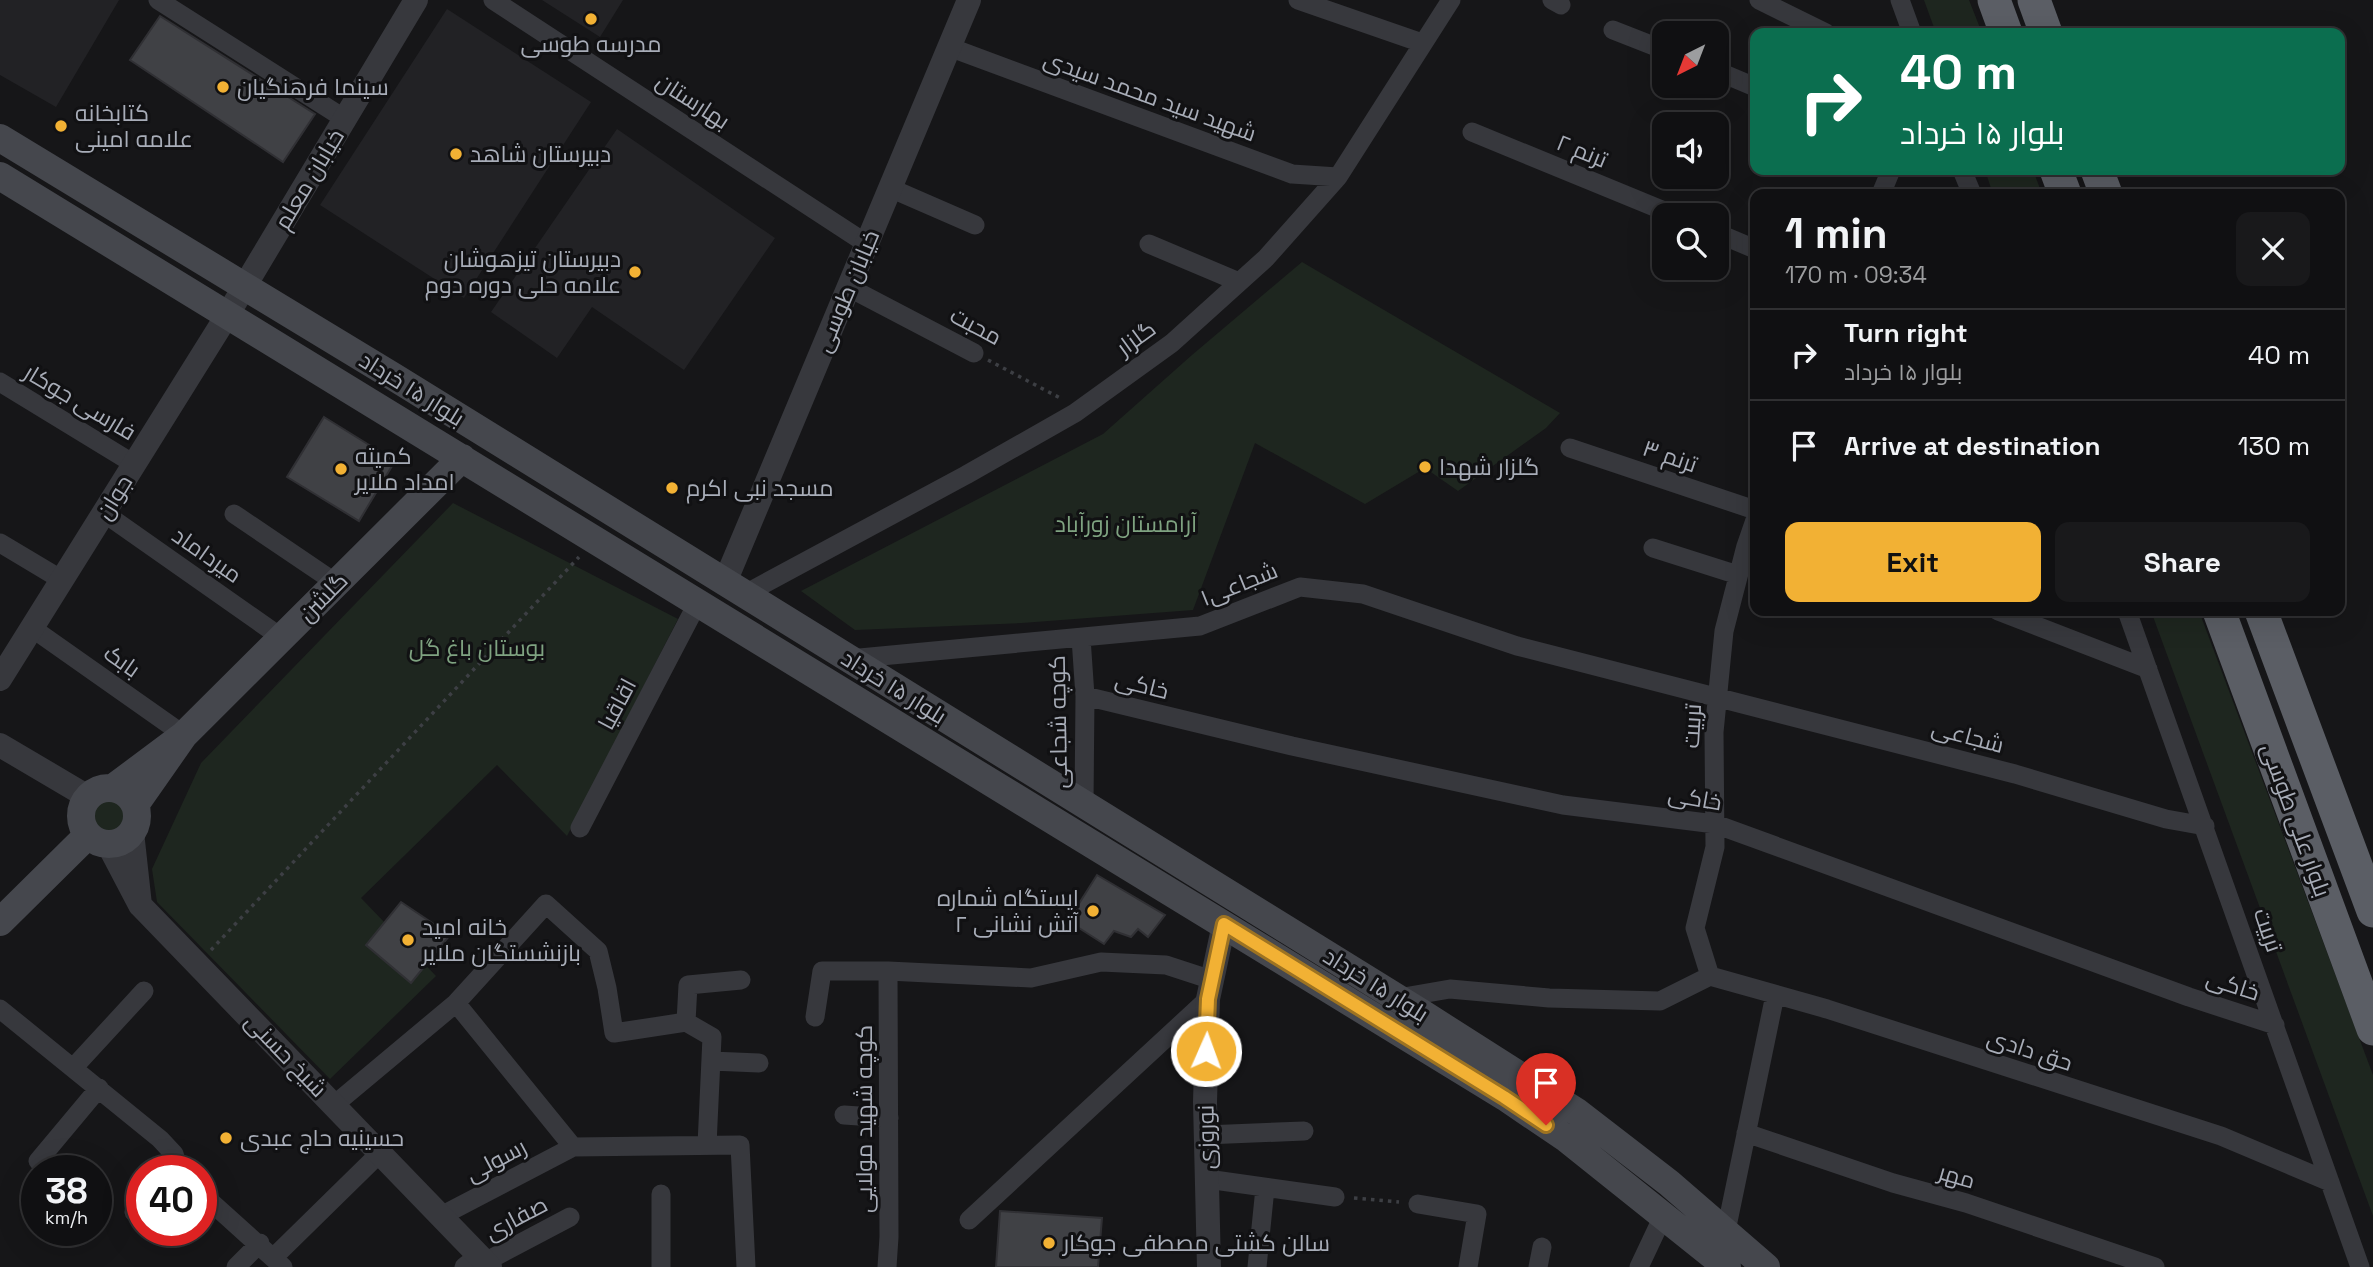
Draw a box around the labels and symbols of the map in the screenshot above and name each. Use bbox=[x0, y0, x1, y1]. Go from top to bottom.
marker: مدرسه طوسی bbox=[583, 11, 599, 27]
north arrow bbox=[1652, 21, 1729, 98]
place label: مدرسه طوسی bbox=[520, 29, 662, 59]
street label: شهید سید محمد سیدی bbox=[1040, 44, 1260, 148]
street label: بهارستان bbox=[650, 66, 736, 136]
place label: سینما فرهنگیان bbox=[237, 72, 389, 102]
marker: سینما فرهنگیان bbox=[215, 79, 231, 95]
place label: کتابخانه علامه امینی bbox=[75, 98, 193, 154]
marker: کتابخانه علامه امینی bbox=[53, 118, 69, 134]
street label: خیابان معلم bbox=[267, 123, 352, 235]
street label: ترنم ۲ bbox=[1552, 127, 1612, 176]
place label: دبیرستان شاهد bbox=[470, 139, 611, 169]
marker: دبیرستان شاهد bbox=[448, 146, 464, 162]
street label: خیابان طوسی bbox=[808, 225, 886, 357]
place label: دبیرستان تیزهوشان علامه حلی دوره دوم bbox=[425, 244, 621, 301]
marker: دبیرستان تیزهوشان علامه حلی دوره دوم bbox=[627, 264, 643, 280]
street label: محبت bbox=[945, 300, 1007, 352]
street label: گلزار bbox=[1109, 314, 1162, 364]
street label: بلوار ۱۵ خرداد bbox=[354, 345, 470, 433]
street label: فارسی جوکار bbox=[17, 356, 141, 447]
street label: ترنم ۳ bbox=[1638, 433, 1701, 480]
place label: کمیته امداد ملایر bbox=[353, 441, 455, 497]
place label: گلزار شهدا bbox=[1439, 452, 1539, 482]
marker: گلزار شهدا bbox=[1417, 459, 1433, 475]
marker: کمیته امداد ملایر bbox=[333, 461, 349, 477]
street label: جوان bbox=[89, 469, 139, 525]
place label: مسجد نبی اکرم bbox=[686, 473, 834, 504]
marker: مسجد نبی اکرم bbox=[664, 480, 680, 496]
park label: آرامستان زورآباد bbox=[1055, 509, 1197, 539]
street label: میرداماد bbox=[166, 520, 248, 590]
street label: شجاعی۱ bbox=[1196, 555, 1282, 613]
street label: گلشن bbox=[292, 566, 354, 628]
park label: بوستان باغ گل bbox=[409, 633, 545, 664]
street label: بابک bbox=[98, 638, 146, 684]
street label: بلوار ۱۵ خرداد bbox=[836, 643, 952, 731]
street label: کوچه شجاعی bbox=[1042, 655, 1074, 789]
street label: خاکی bbox=[1112, 664, 1172, 706]
street label: اقاقیا bbox=[591, 673, 643, 735]
street label: تربیت bbox=[1676, 703, 1708, 749]
street label: شجاعی bbox=[1929, 712, 2007, 760]
street label: بلوار علی طوسی bbox=[2254, 739, 2338, 901]
street label: خاکی bbox=[1666, 779, 1724, 817]
place label: ایستگاه شماره ۲ آتش نشانی bbox=[937, 883, 1079, 939]
marker: ایستگاه شماره ۲ آتش نشانی bbox=[1085, 903, 1101, 919]
street label: تربیت bbox=[2247, 904, 2289, 956]
place label: خانه امید بازنشستگان ملایر bbox=[420, 912, 581, 968]
marker: خانه امید بازنشستگان ملایر bbox=[400, 932, 416, 948]
street label: بلوار ۱۵ خرداد bbox=[1318, 941, 1434, 1029]
street label: خاکی bbox=[2203, 962, 2263, 1008]
street label: شیخ حسنی bbox=[238, 1007, 334, 1104]
position arrow bbox=[1169, 1014, 1243, 1088]
street label: حق دادی bbox=[1983, 1022, 2077, 1078]
street label: کوچه شهید مولایی bbox=[849, 1025, 879, 1213]
pin bbox=[1516, 1053, 1576, 1125]
street label: نوروزی bbox=[1190, 1104, 1222, 1170]
place label: حسینیه حاج عبدی bbox=[240, 1123, 404, 1154]
marker: حسینیه حاج عبدی bbox=[218, 1130, 234, 1146]
street label: رسولی bbox=[460, 1131, 532, 1189]
speed limit sign: 40 bbox=[126, 1155, 217, 1246]
street label: مهر bbox=[1933, 1156, 1979, 1195]
street label: صفاری bbox=[479, 1189, 553, 1247]
place label: سالن کشتی مصطفی جوکار bbox=[1061, 1228, 1330, 1258]
marker: سالن کشتی مصطفی جوکار bbox=[1041, 1235, 1057, 1251]

